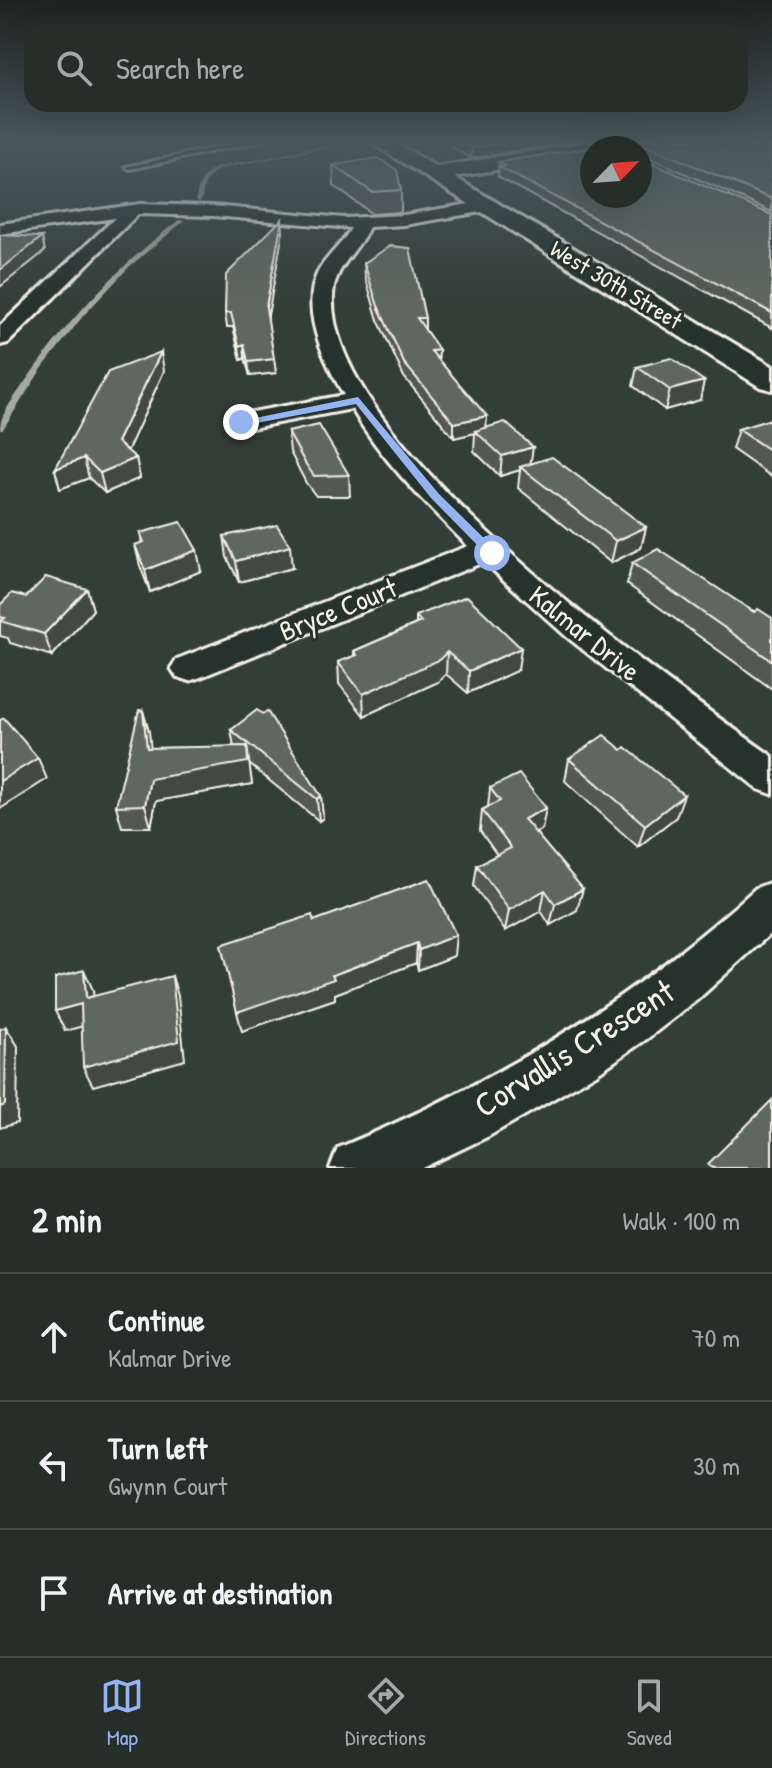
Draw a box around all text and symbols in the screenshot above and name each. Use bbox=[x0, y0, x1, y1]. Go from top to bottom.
search box bbox=[24, 24, 748, 112]
icon: search bbox=[52, 46, 96, 90]
text: Search here bbox=[116, 48, 244, 88]
north arrow bbox=[580, 136, 652, 208]
street label: West 30th Street bbox=[545, 232, 689, 337]
route end bbox=[223, 404, 259, 440]
route start bbox=[474, 535, 510, 571]
street label: Bryce Court bbox=[274, 568, 403, 650]
street label: Kalmar Drive bbox=[521, 576, 649, 690]
street label: Corvallis Crescent bbox=[465, 967, 684, 1128]
text: 2 min bbox=[32, 1197, 102, 1243]
text: Walk · 100 m bbox=[623, 1203, 740, 1238]
text: Continue bbox=[108, 1300, 205, 1340]
icon: ahead bbox=[32, 1315, 76, 1359]
text: 70 m bbox=[692, 1320, 740, 1355]
text: Kalmar Drive bbox=[108, 1340, 232, 1375]
text: Turn left bbox=[108, 1428, 207, 1468]
icon: left bbox=[32, 1443, 76, 1487]
text: 30 m bbox=[693, 1448, 740, 1483]
text: Gwynn Court bbox=[108, 1468, 227, 1503]
icon: arrive bbox=[32, 1571, 76, 1615]
text: Arrive at destination bbox=[108, 1573, 333, 1613]
tab: Map bbox=[100, 1674, 144, 1752]
tab: Directions bbox=[345, 1674, 426, 1752]
tab: Saved bbox=[627, 1674, 672, 1752]

